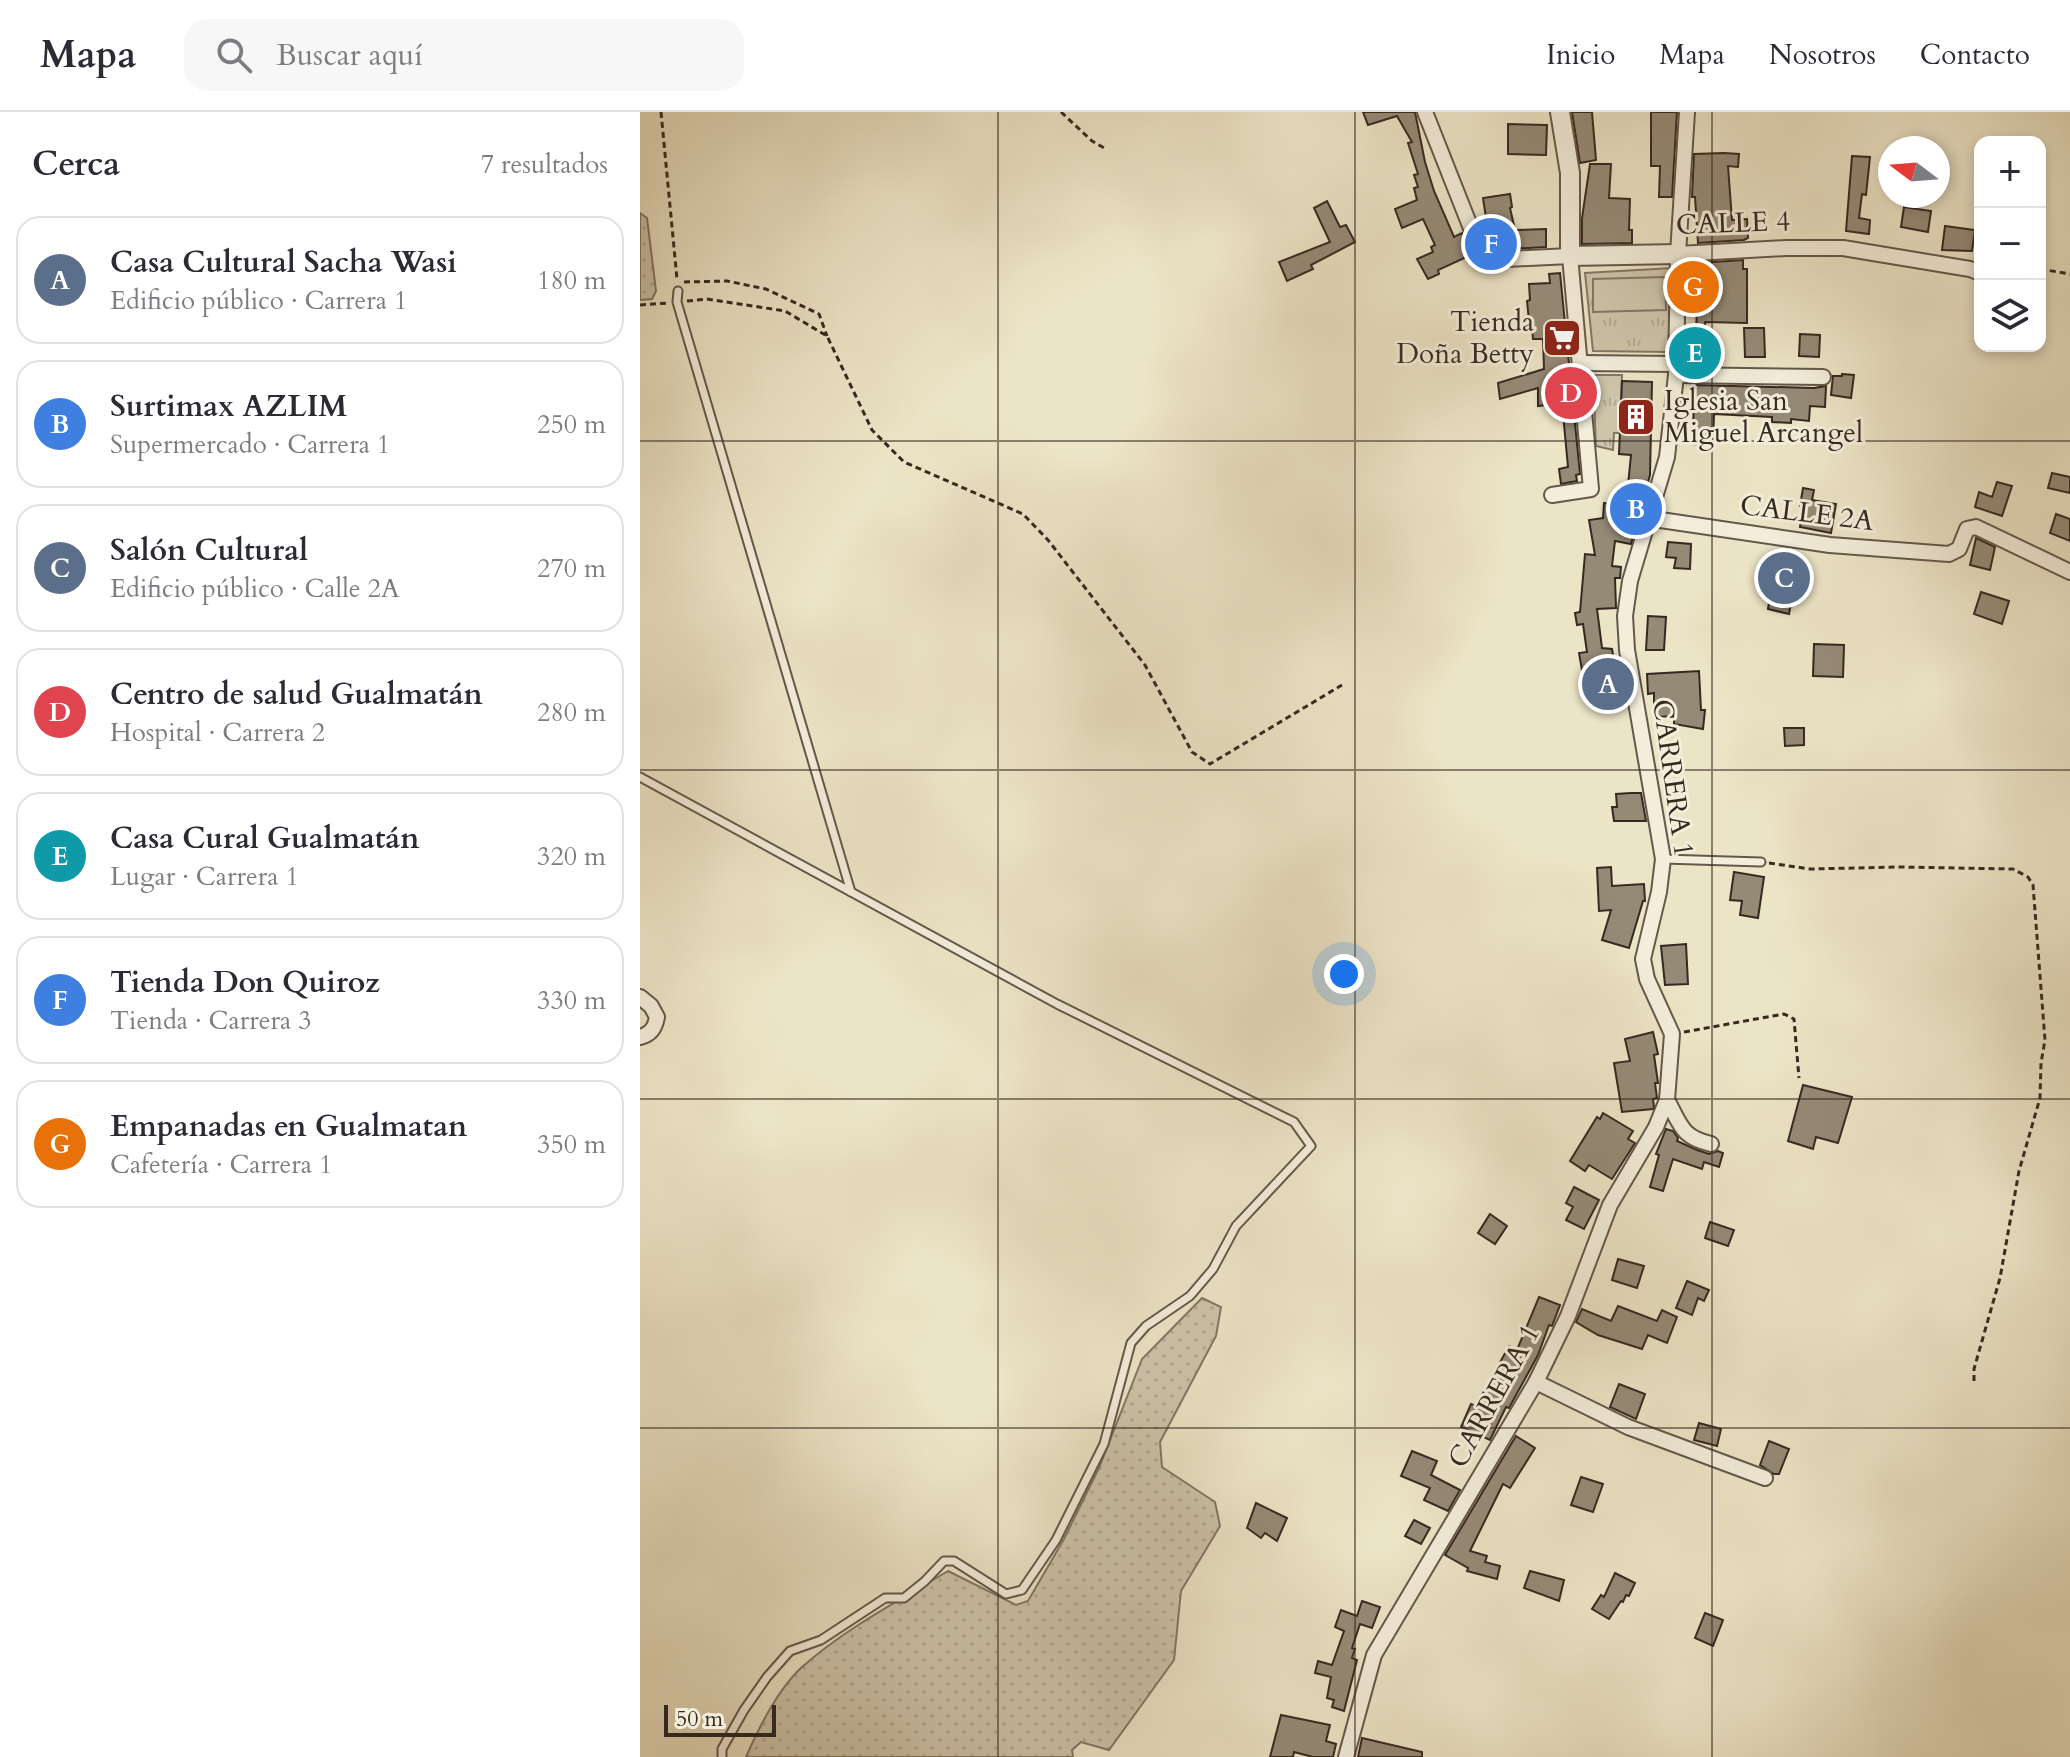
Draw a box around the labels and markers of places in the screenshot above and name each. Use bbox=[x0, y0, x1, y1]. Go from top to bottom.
pin: F bbox=[1465, 214, 1517, 274]
pin: G bbox=[1667, 257, 1719, 317]
place label: Tienda Doña Betty bbox=[1396, 303, 1534, 373]
supermarket icon: Tienda Doña Betty bbox=[1541, 317, 1583, 359]
pin: E bbox=[1669, 323, 1721, 383]
pin: D bbox=[1545, 363, 1597, 423]
place label: Iglesia San Miguel Arcangel bbox=[1664, 382, 1863, 452]
building icon: Iglesia San Miguel Arcangel bbox=[1615, 396, 1657, 438]
pin: B bbox=[1610, 479, 1662, 539]
pin: C bbox=[1758, 548, 1810, 608]
pin: A bbox=[1582, 654, 1634, 714]

